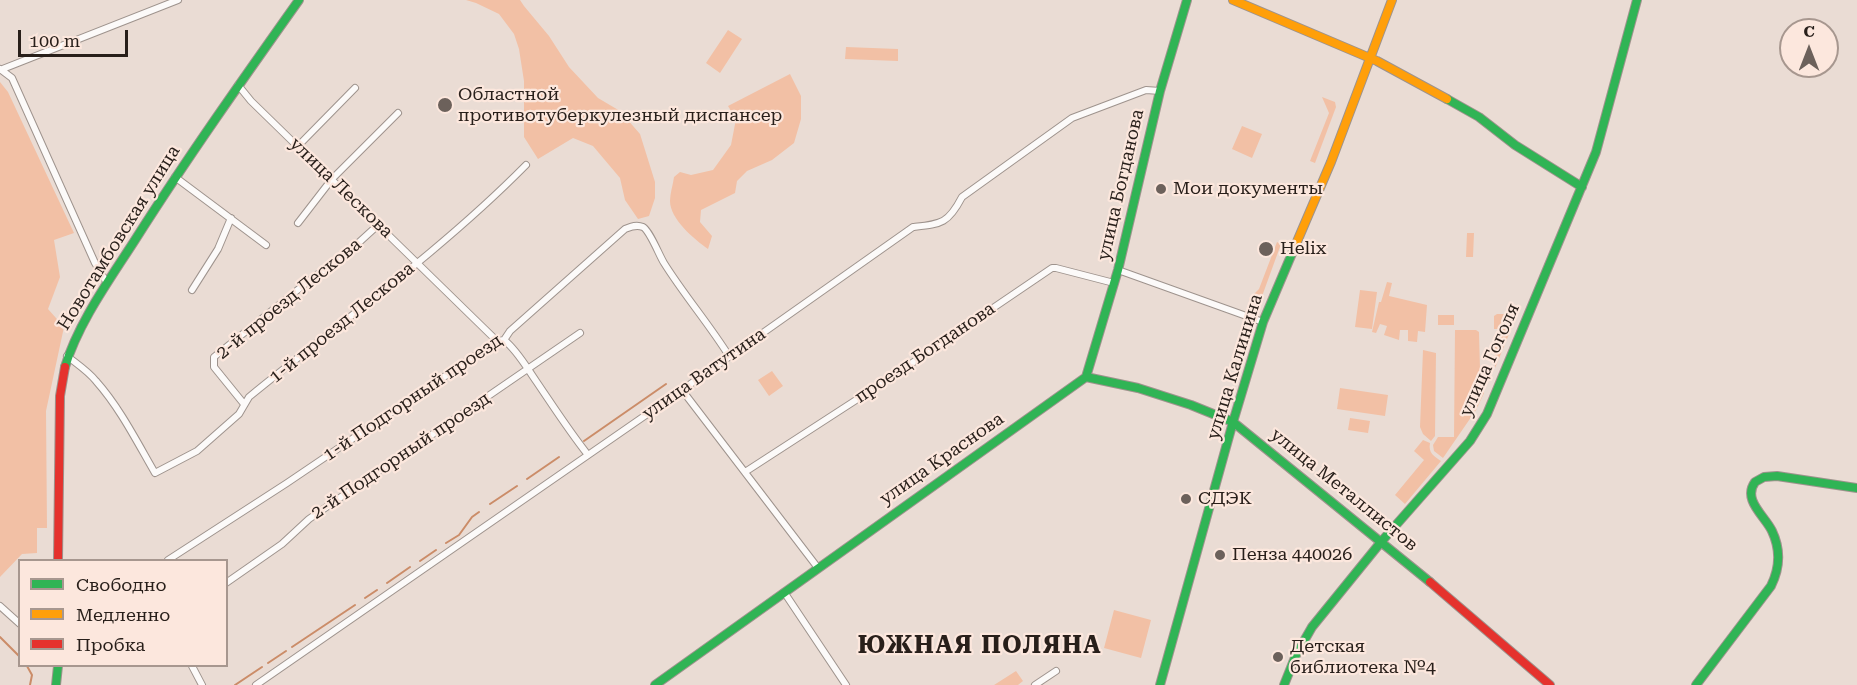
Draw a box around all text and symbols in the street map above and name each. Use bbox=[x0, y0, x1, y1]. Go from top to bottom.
scale bar bbox=[21, 18, 130, 56]
north arrow bbox=[1779, 18, 1839, 78]
text: С bbox=[1803, 22, 1815, 41]
text: 100 m bbox=[29, 30, 80, 51]
place label: Областной противотуберкулезный диспансер bbox=[458, 84, 782, 127]
marker: Областной противотуберкулезный диспансер bbox=[436, 96, 454, 114]
street label: улица Богданова bbox=[1093, 107, 1149, 263]
street label: улица Лескова bbox=[285, 133, 397, 243]
street label: Новотамбовская улица bbox=[53, 142, 185, 334]
place label: Мои документы bbox=[1173, 178, 1323, 200]
marker: Мои документы bbox=[1154, 182, 1168, 196]
street label: 2-й проезд Лескова bbox=[212, 234, 366, 364]
place label: Helix bbox=[1280, 238, 1326, 260]
marker: Helix bbox=[1257, 240, 1275, 258]
street label: 1-й проезд Лескова bbox=[265, 258, 419, 388]
street label: улица Калинина bbox=[1203, 292, 1267, 442]
street label: проезд Богданова bbox=[851, 298, 999, 408]
street label: улица Гоголя bbox=[1455, 300, 1525, 420]
street label: улица Ватутина bbox=[638, 323, 770, 425]
street label: 1-й Подгорный проезд bbox=[319, 330, 507, 466]
street label: 2-й Подгорный проезд bbox=[307, 388, 495, 524]
street label: улица Краснова bbox=[876, 408, 1008, 510]
street label: улица Металлистов bbox=[1266, 424, 1422, 556]
place label: СДЭК bbox=[1198, 488, 1252, 510]
marker: СДЭК bbox=[1179, 492, 1193, 506]
place label: Пенза 440026 bbox=[1232, 544, 1352, 566]
marker: Пенза 440026 bbox=[1213, 548, 1227, 562]
legend bbox=[18, 559, 228, 667]
text: Свободно bbox=[76, 574, 166, 595]
text: Медленно bbox=[76, 604, 170, 625]
district label: ЮЖНАЯ ПОЛЯНА bbox=[858, 632, 1102, 660]
text: Пробка bbox=[76, 634, 145, 655]
place label: Детская библиотека №4 bbox=[1290, 636, 1436, 678]
marker: Детская библиотека №4 bbox=[1271, 650, 1285, 664]

